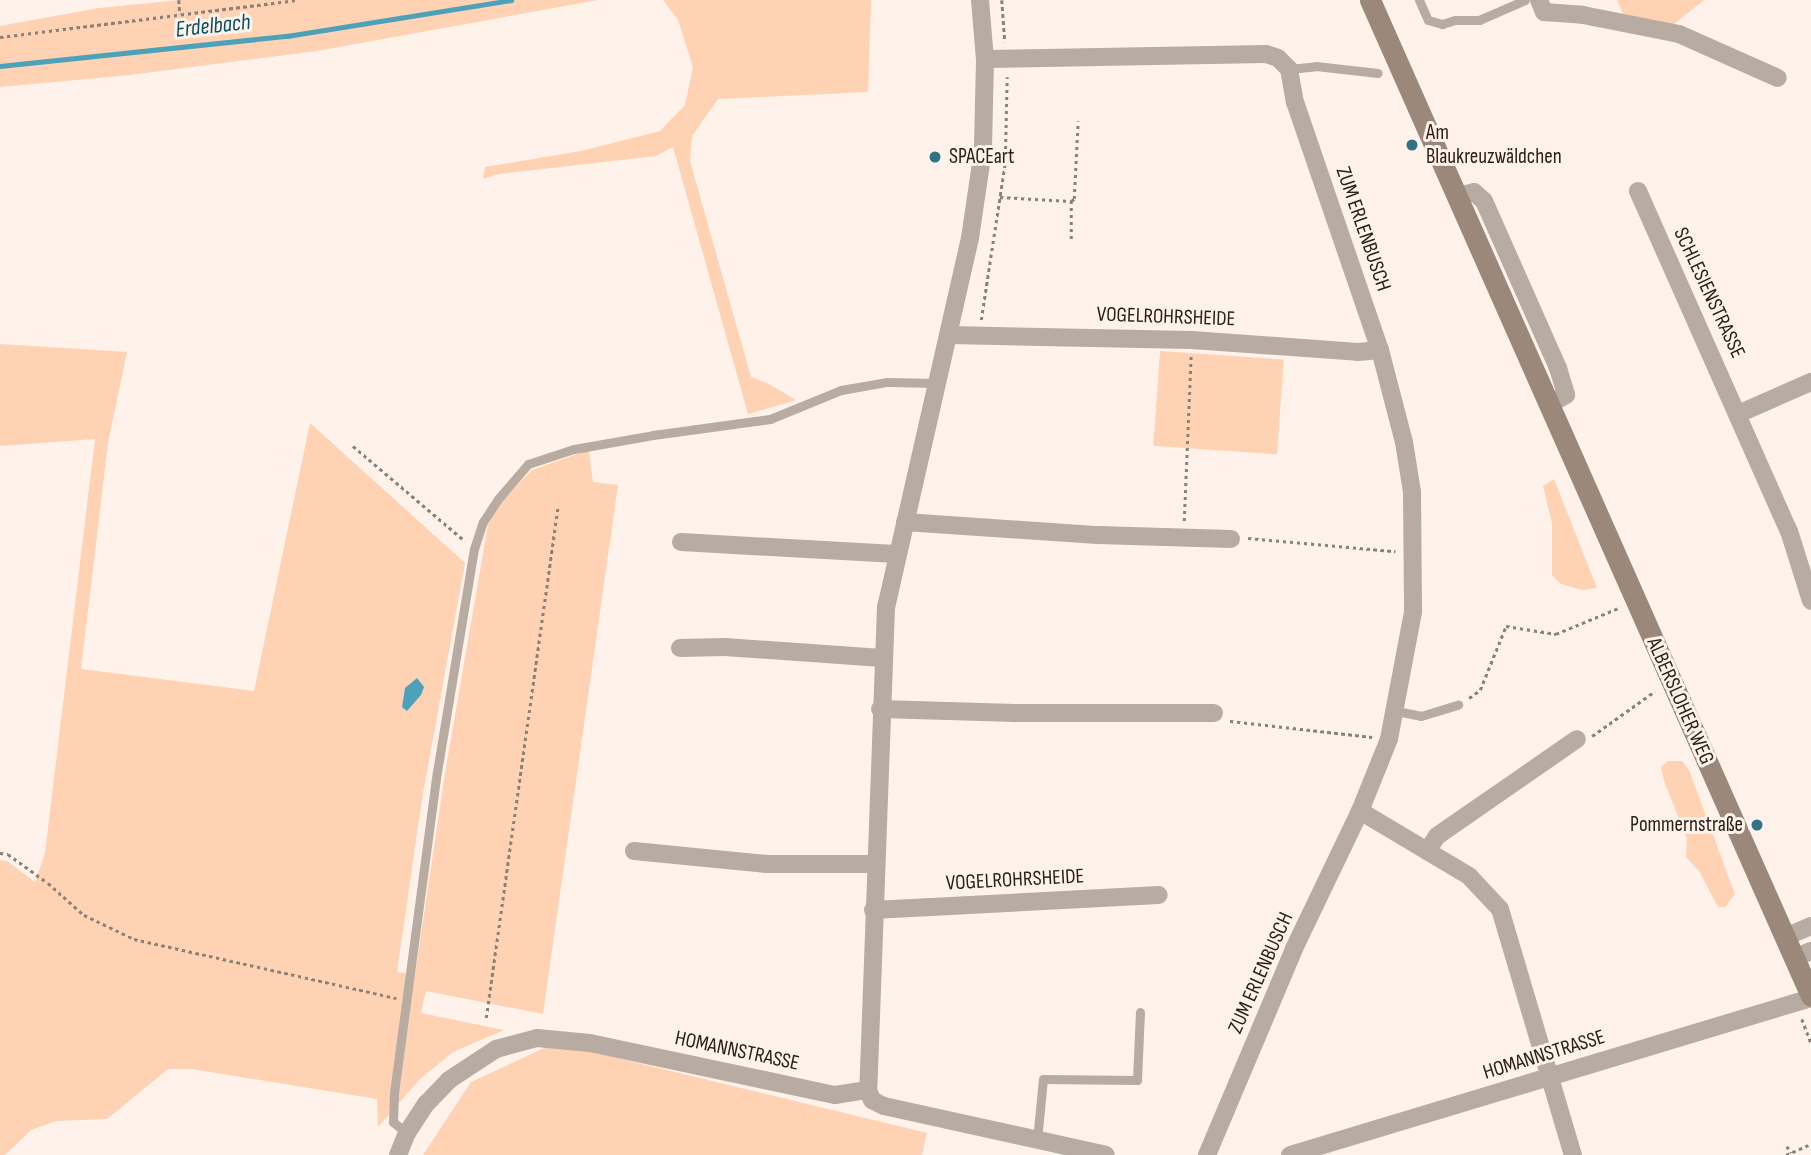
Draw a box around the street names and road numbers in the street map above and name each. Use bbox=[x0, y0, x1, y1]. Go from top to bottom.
street label: ZUM ERLENBUSCH bbox=[1330, 163, 1396, 295]
street label: SCHLESIENSTRASSE bbox=[1668, 224, 1750, 362]
street label: VOGELROHRSHEIDE bbox=[1096, 302, 1236, 332]
street label: ALBERSLOHER WEG bbox=[1641, 634, 1719, 768]
street label: VOGELROHRSHEIDE bbox=[945, 864, 1085, 896]
street label: ZUM ERLENBUSCH bbox=[1223, 909, 1299, 1037]
street label: HOMANNSTRASSE bbox=[1480, 1025, 1608, 1085]
street label: HOMANNSTRASSE bbox=[673, 1026, 801, 1076]

